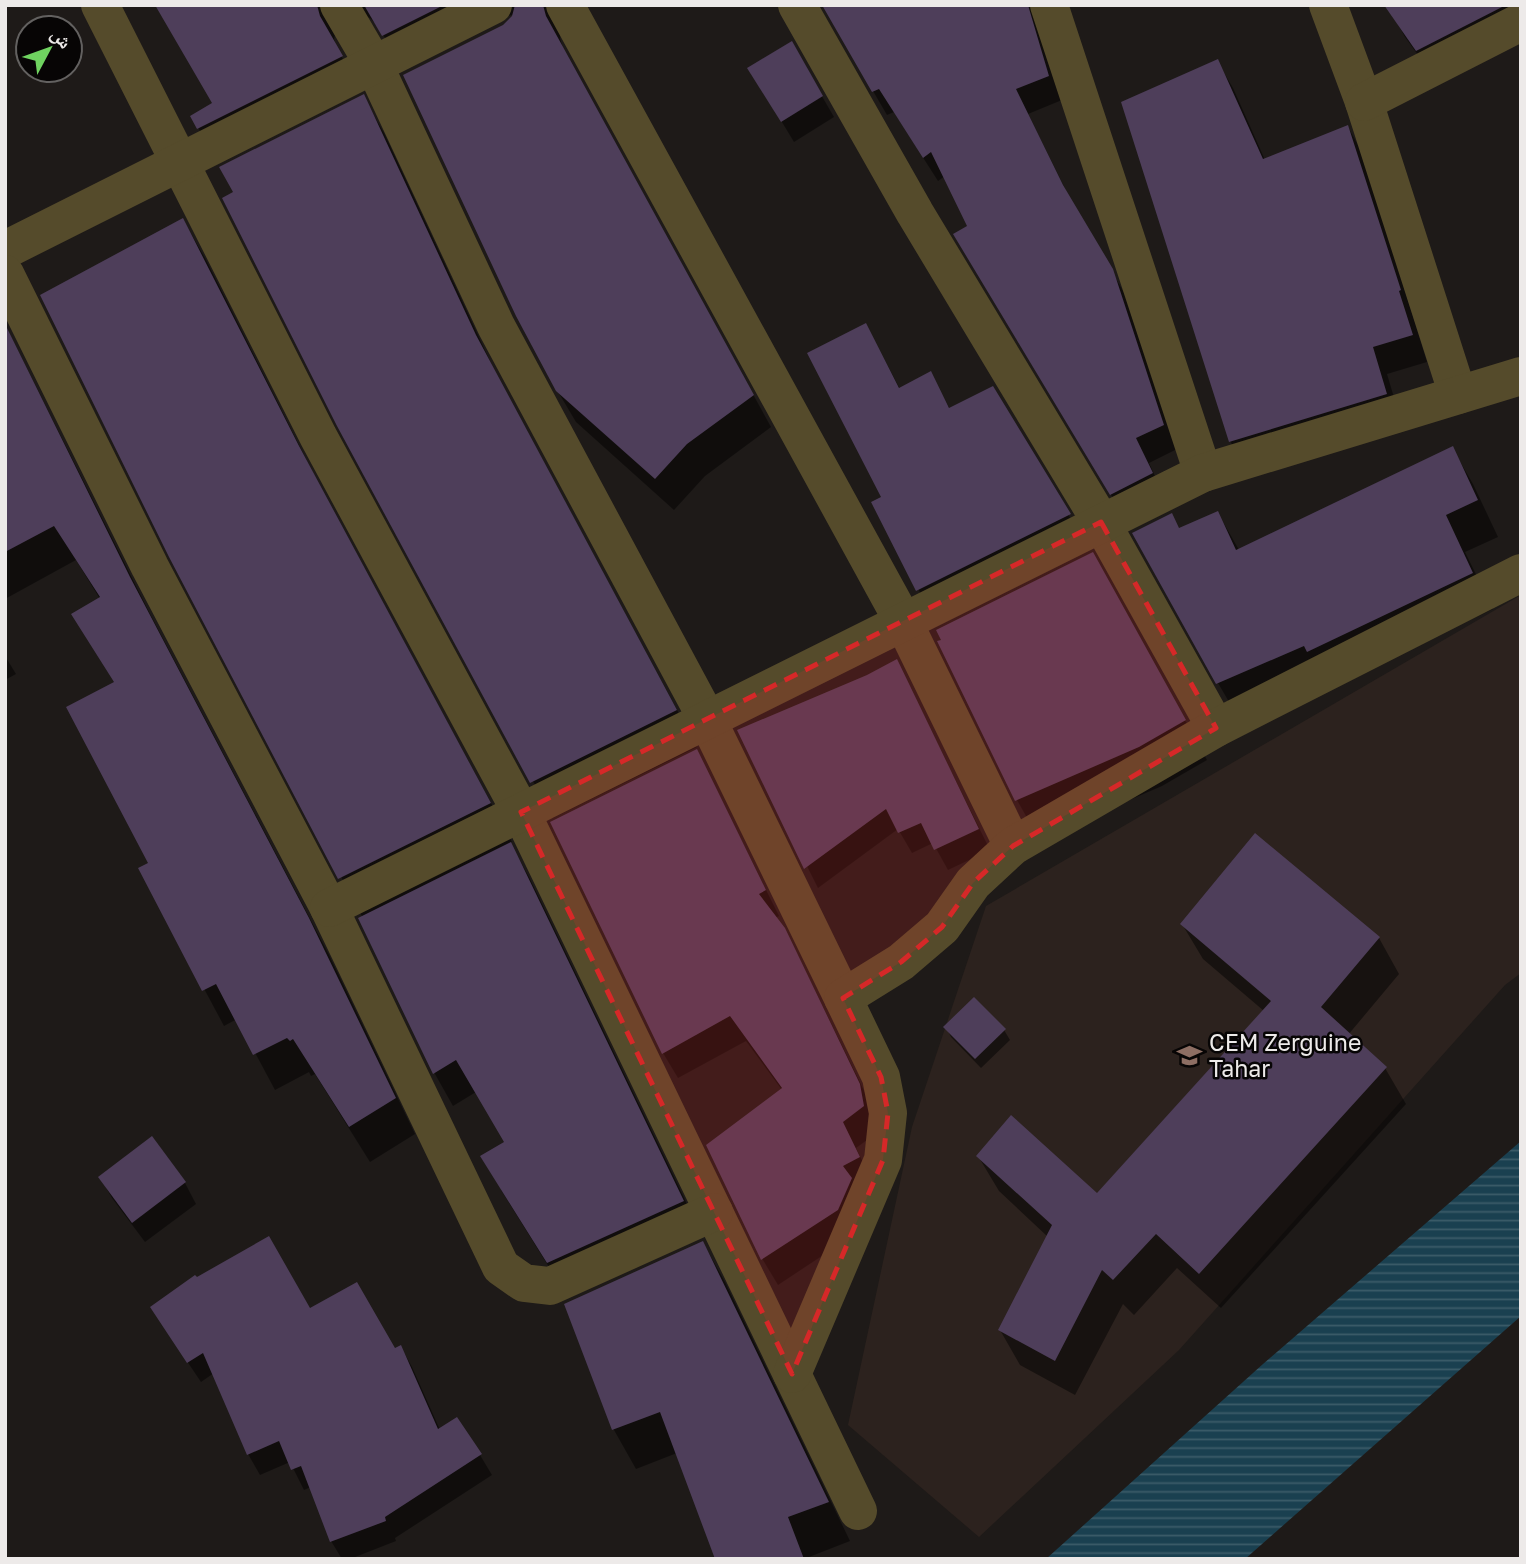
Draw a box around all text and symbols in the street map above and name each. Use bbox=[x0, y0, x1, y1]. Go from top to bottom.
north arrow bbox=[14, 14, 84, 84]
text: ش bbox=[46, 22, 78, 53]
place label: CEM Zerguine Tahar bbox=[1209, 1028, 1361, 1082]
school or university icon: CEM Zerguine Tahar bbox=[1175, 1042, 1203, 1070]

